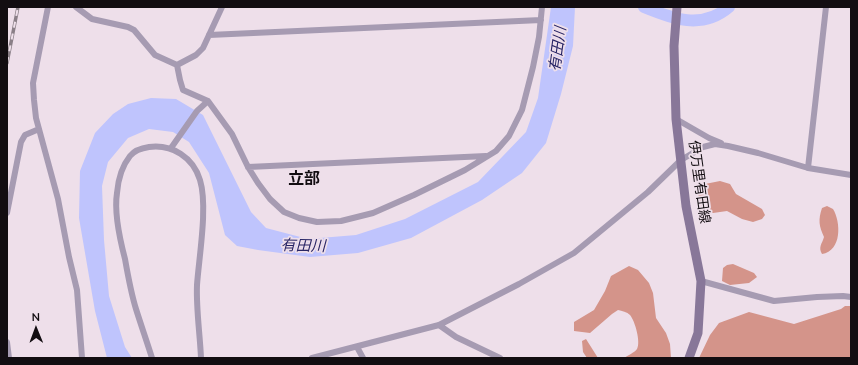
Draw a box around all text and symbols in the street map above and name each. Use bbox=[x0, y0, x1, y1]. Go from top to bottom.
water label: 有田川 bbox=[546, 25, 570, 73]
street label: 伊万里有田線 bbox=[685, 139, 713, 225]
district label: 立部 bbox=[288, 169, 320, 189]
water label: 有田川 bbox=[280, 237, 326, 255]
north arrow bbox=[16, 309, 56, 349]
text: N bbox=[32, 310, 40, 324]

